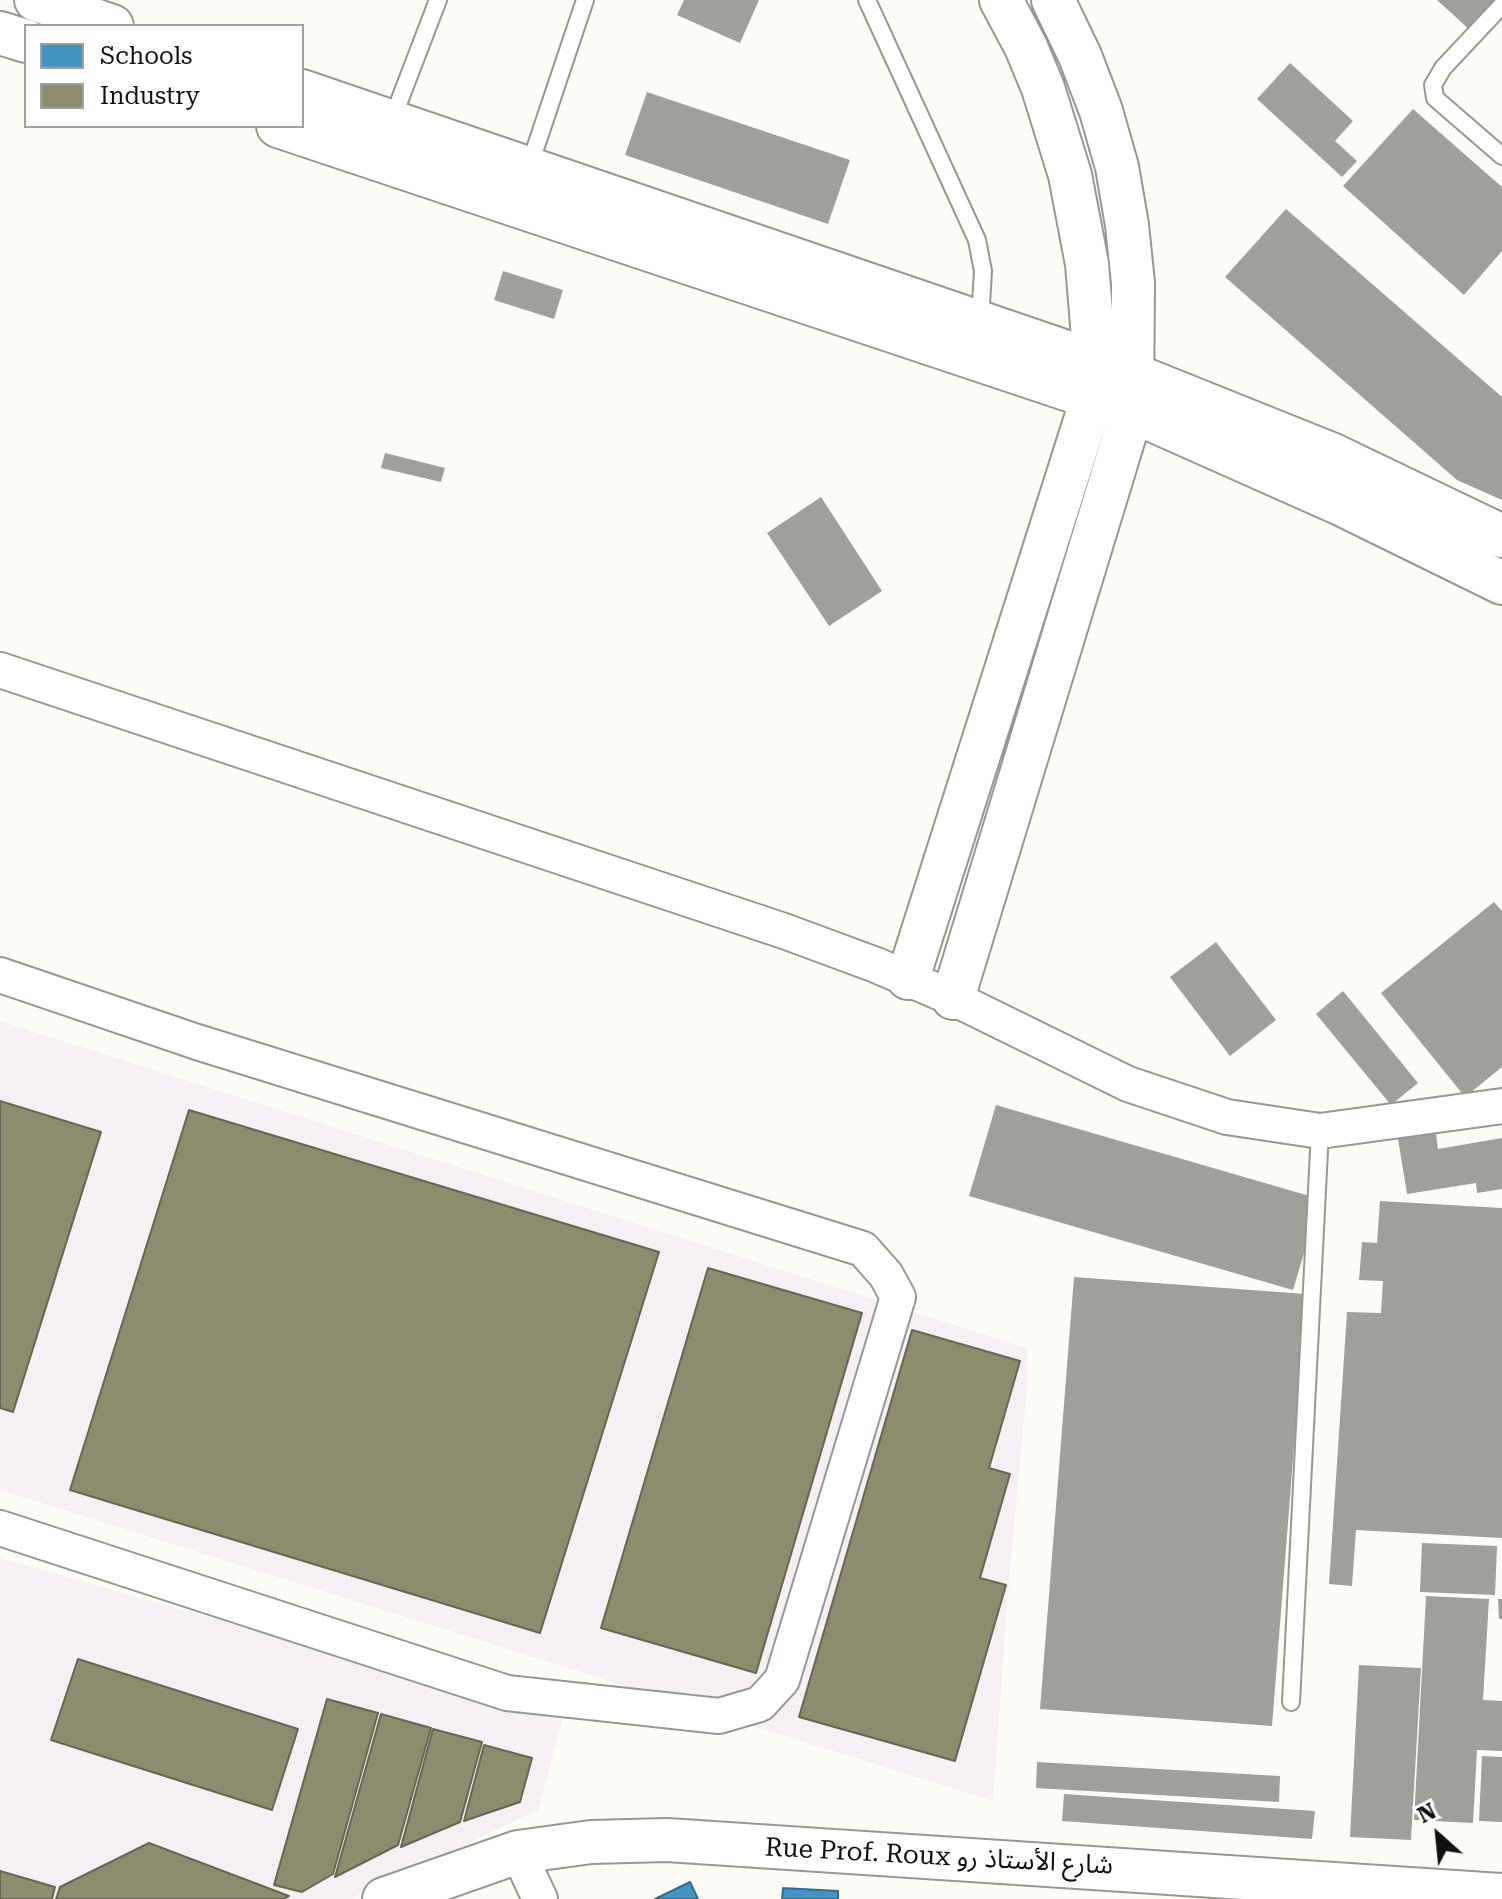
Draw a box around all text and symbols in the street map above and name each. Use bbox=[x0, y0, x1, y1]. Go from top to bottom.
legend bbox=[24, 24, 304, 128]
text: Schools bbox=[100, 42, 193, 70]
text: Industry bbox=[100, 82, 200, 110]
north arrow bbox=[1398, 1795, 1478, 1875]
text: N bbox=[1414, 1798, 1440, 1828]
street label: Rue Prof. Roux شارع الأستاذ رو bbox=[764, 1832, 1114, 1882]

